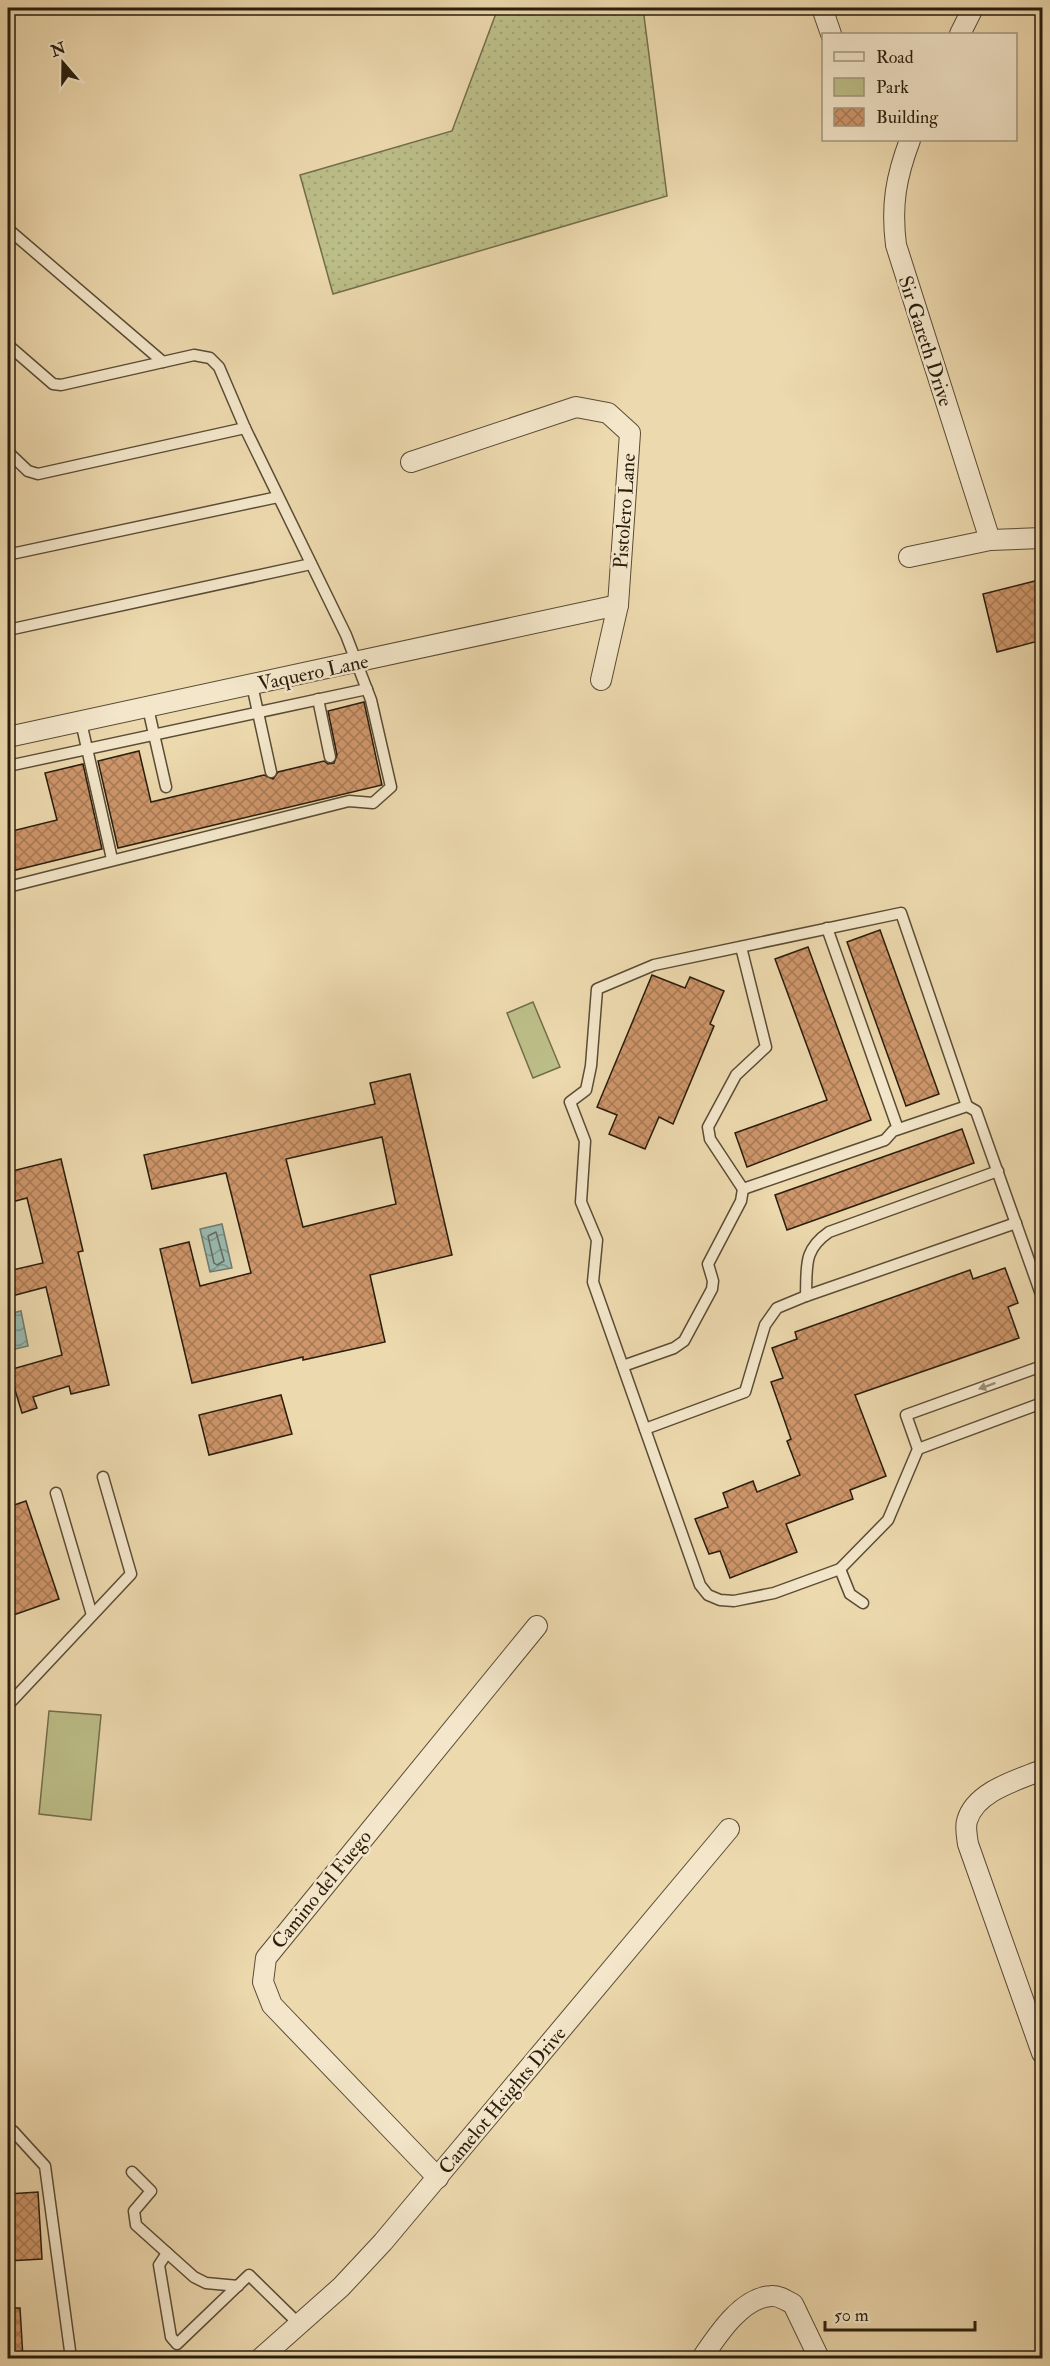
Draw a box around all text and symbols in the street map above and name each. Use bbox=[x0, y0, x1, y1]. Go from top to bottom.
north arrow bbox=[33, 33, 93, 93]
legend bbox=[822, 33, 1017, 141]
text: N bbox=[47, 38, 69, 62]
text: Road bbox=[876, 46, 914, 69]
text: Park bbox=[876, 76, 909, 99]
text: Building bbox=[876, 106, 939, 129]
street label: Sir Gareth Drive bbox=[893, 273, 958, 410]
street label: Pistolero Lane bbox=[608, 452, 641, 570]
street label: Vaquero Lane bbox=[256, 649, 371, 696]
one-way arrow bbox=[978, 1381, 996, 1391]
street label: Camino del Fuego bbox=[266, 1825, 377, 1954]
street label: Camelot Heights Drive bbox=[433, 2021, 572, 2179]
scale bar bbox=[825, 2294, 975, 2332]
text: 50 m bbox=[834, 2304, 869, 2327]

